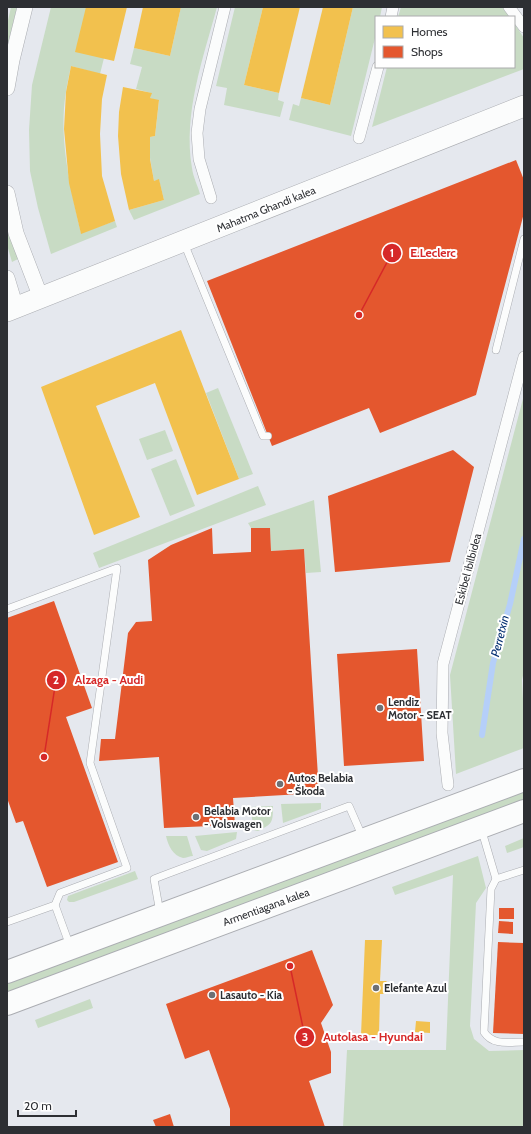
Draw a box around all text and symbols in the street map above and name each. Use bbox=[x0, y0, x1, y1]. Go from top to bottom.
legend bbox=[375, 16, 515, 68]
text: Homes bbox=[411, 24, 448, 39]
text: Shops bbox=[411, 44, 443, 59]
street label: Mahatma Ghandi kalea bbox=[214, 182, 318, 235]
callout: E.Leclerc bbox=[382, 241, 464, 265]
text: 1 bbox=[390, 245, 394, 260]
text: E.Leclerc bbox=[410, 245, 456, 260]
street label: Eskibel ibilbidea bbox=[452, 531, 484, 606]
water label: Perretxin bbox=[487, 614, 512, 658]
callout: Alzaga - Audi bbox=[46, 668, 151, 692]
text: 2 bbox=[53, 672, 59, 687]
text: Alzaga - Audi bbox=[75, 672, 143, 687]
place label: Lendiz Motor - SEAT bbox=[388, 695, 451, 722]
marker: Lendiz Motor - SEAT bbox=[375, 703, 385, 713]
place label: Autos Belabia - Škoda bbox=[288, 771, 354, 798]
marker: Autos Belabia - Škoda bbox=[275, 779, 285, 789]
place label: Belabia Motor - Volswagen bbox=[204, 804, 271, 831]
marker: Belabia Motor - Volswagen bbox=[191, 812, 201, 822]
street label: Armentiagana kalea bbox=[221, 885, 312, 929]
place label: Elefante Azul bbox=[384, 981, 447, 995]
marker: Elefante Azul bbox=[371, 983, 381, 993]
place label: Lasauto - Kia bbox=[220, 988, 283, 1002]
marker: Lasauto - Kia bbox=[207, 990, 217, 1000]
callout: Autolasa - Hyundai bbox=[295, 1025, 430, 1049]
text: 3 bbox=[302, 1029, 308, 1044]
text: Autolasa - Hyundai bbox=[323, 1029, 423, 1044]
scale bar bbox=[18, 1092, 76, 1118]
text: 20 m bbox=[24, 1098, 52, 1113]

